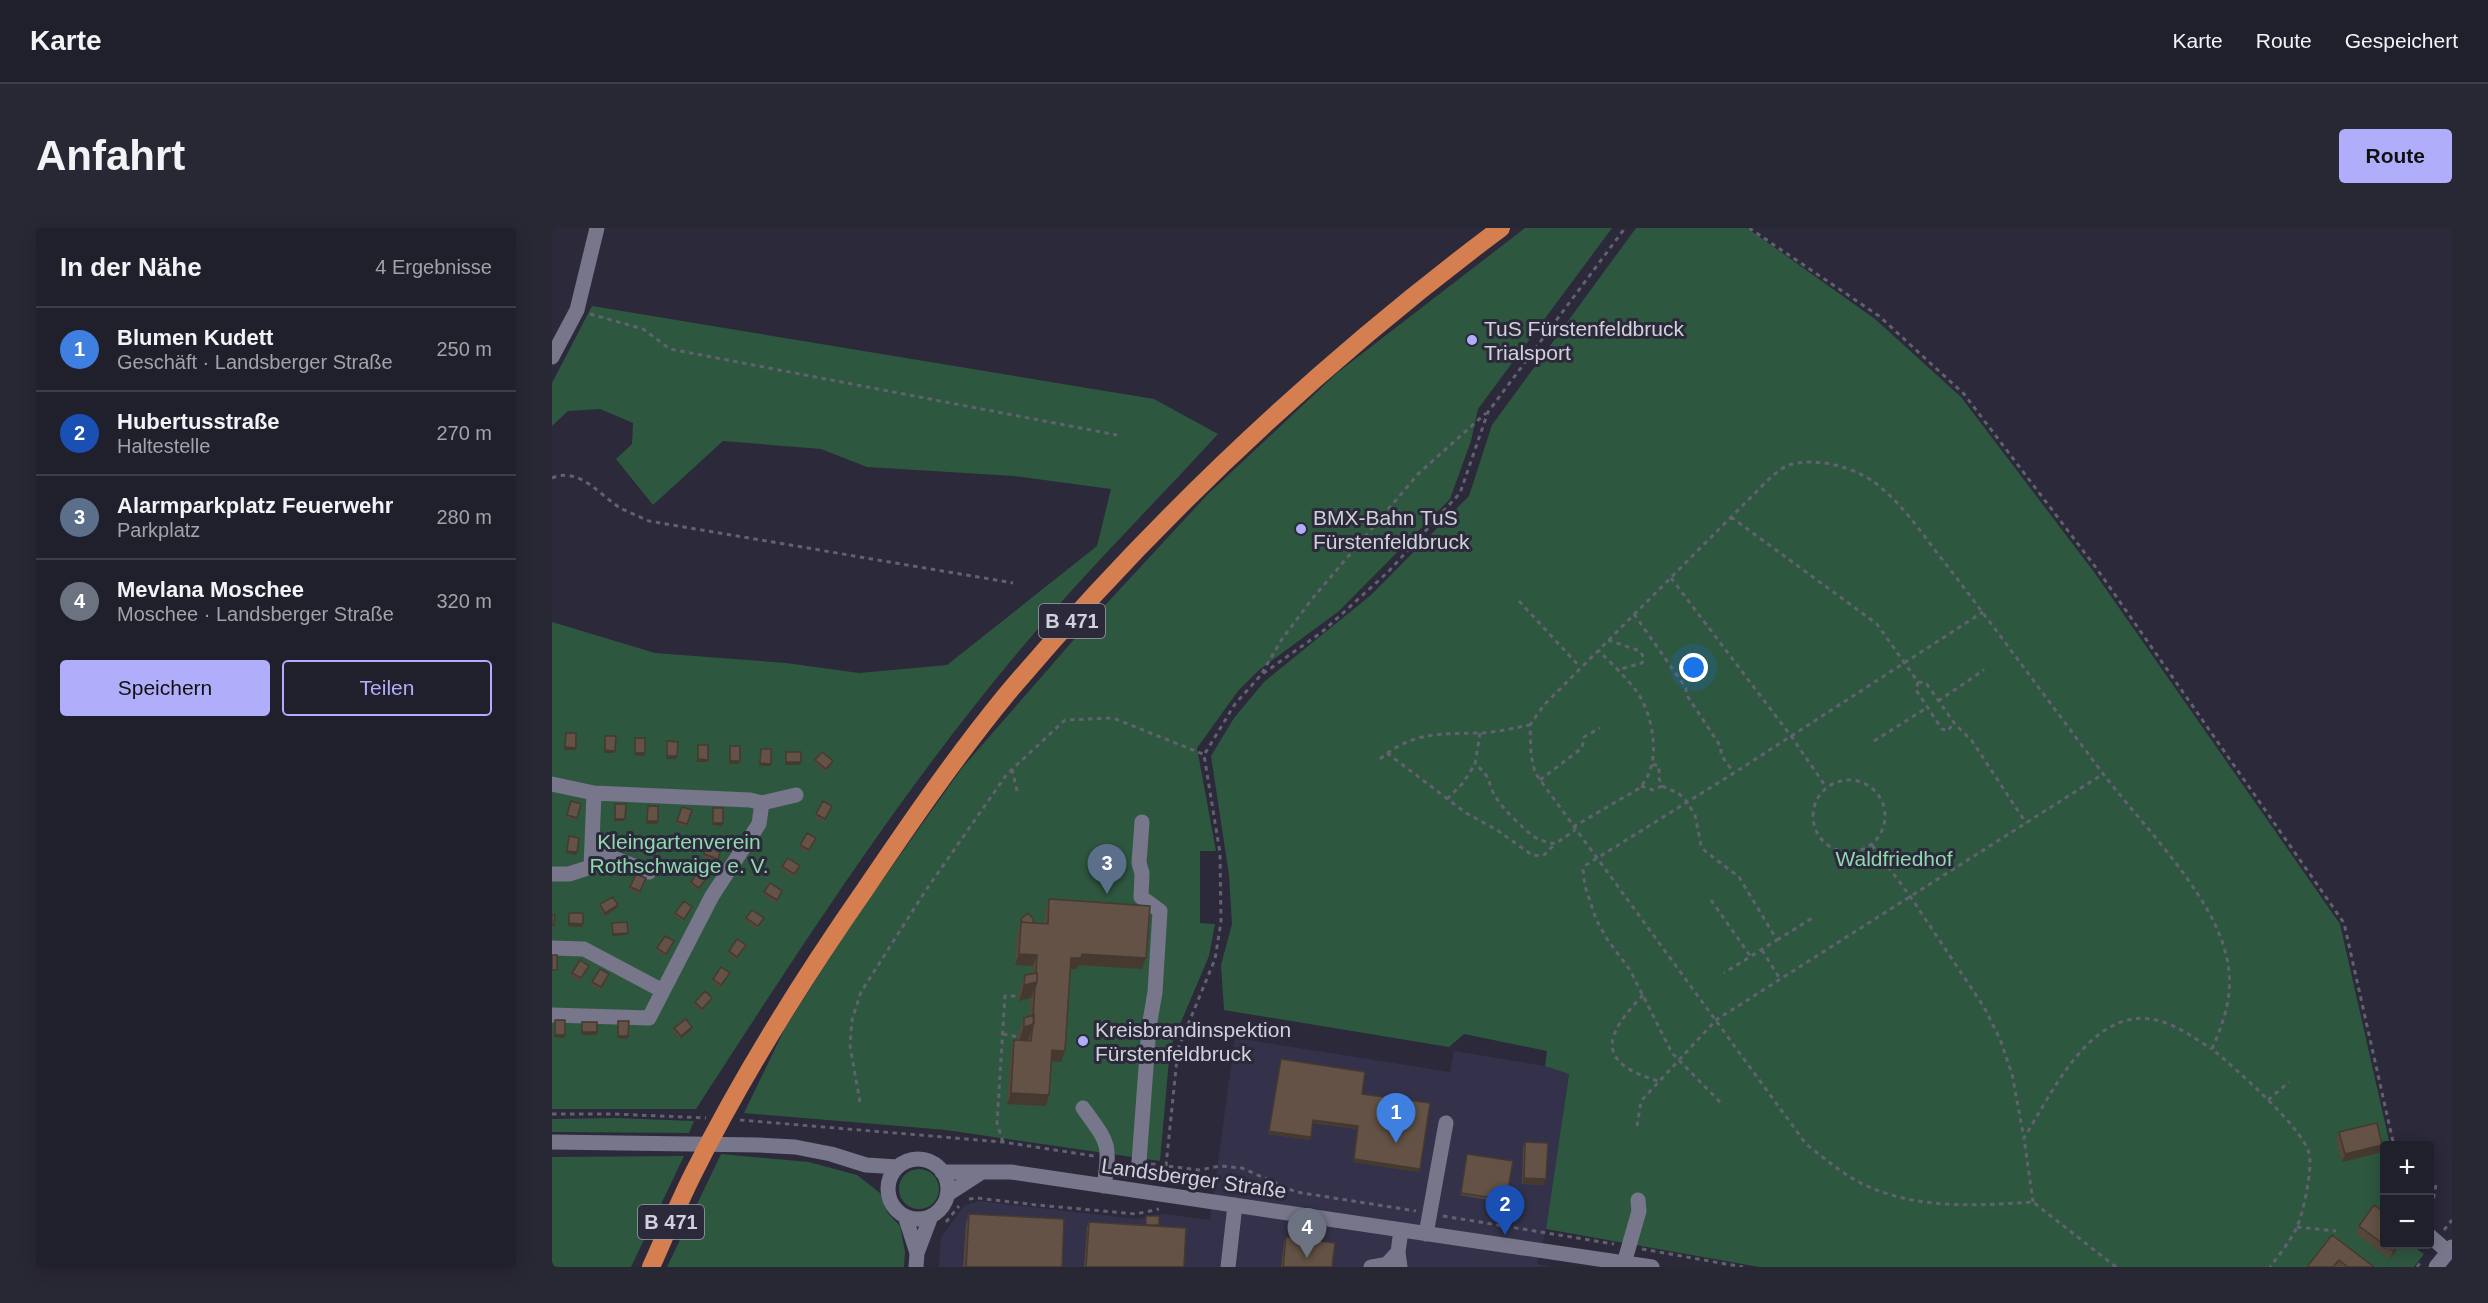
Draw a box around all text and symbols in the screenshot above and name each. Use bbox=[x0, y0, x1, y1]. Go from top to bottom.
text: Karte bbox=[30, 25, 102, 56]
text: Karte bbox=[2173, 29, 2223, 52]
text: Route bbox=[2256, 29, 2312, 52]
text: Gespeichert bbox=[2345, 29, 2458, 52]
button: Route bbox=[2339, 129, 2452, 183]
text: Anfahrt bbox=[36, 132, 185, 179]
text: In der Nähe bbox=[60, 252, 202, 282]
text: 4 Ergebnisse bbox=[375, 256, 492, 278]
place label: TuS Fürstenfeldbruck Trialsport bbox=[1484, 317, 1684, 364]
text: Blumen Kudett bbox=[117, 325, 273, 350]
marker: TuS Fürstenfeldbruck Trialsport bbox=[1465, 333, 1479, 347]
text: 1 bbox=[74, 338, 85, 360]
text: 250 m bbox=[436, 338, 492, 360]
text: Geschäft · Landsberger Straße bbox=[117, 351, 393, 373]
text: Hubertusstraße bbox=[117, 409, 280, 434]
text: 2 bbox=[74, 422, 85, 444]
text: 270 m bbox=[436, 422, 492, 444]
text: Haltestelle bbox=[117, 435, 210, 457]
text: Alarmparkplatz Feuerwehr bbox=[117, 493, 393, 518]
text: 3 bbox=[74, 506, 85, 528]
text: 280 m bbox=[436, 506, 492, 528]
place label: BMX-Bahn TuS Fürstenfeldbruck bbox=[1313, 506, 1470, 553]
text: Parkplatz bbox=[117, 519, 200, 541]
marker: BMX-Bahn TuS Fürstenfeldbruck bbox=[1294, 522, 1308, 536]
text: Mevlana Moschee bbox=[117, 577, 304, 602]
text: 4 bbox=[74, 590, 85, 612]
text: 320 m bbox=[436, 590, 492, 612]
text: Moschee · Landsberger Straße bbox=[117, 603, 394, 625]
road number: B 471 bbox=[1039, 604, 1105, 638]
your location bbox=[1679, 653, 1708, 682]
button: Speichern bbox=[60, 660, 270, 716]
button: Teilen bbox=[282, 660, 492, 716]
park label: Kleingartenverein Rothschwaige e. V. bbox=[589, 830, 769, 877]
pin: 3 bbox=[1088, 844, 1126, 894]
park label: Waldfriedhof bbox=[1835, 847, 1953, 870]
place label: Kreisbrandinspektion Fürstenfeldbruck bbox=[1095, 1018, 1291, 1065]
marker: Kreisbrandinspektion Fürstenfeldbruck bbox=[1076, 1034, 1090, 1048]
pin: 1 bbox=[1376, 1094, 1416, 1143]
map controls bbox=[2380, 1141, 2434, 1249]
button: + bbox=[2380, 1141, 2434, 1195]
street label: Landsberger Straße bbox=[1100, 1154, 1288, 1202]
pin: 2 bbox=[1486, 1186, 1524, 1235]
button: − bbox=[2380, 1195, 2434, 1249]
road number: B 471 bbox=[638, 1205, 704, 1239]
pin: 4 bbox=[1288, 1208, 1326, 1258]

